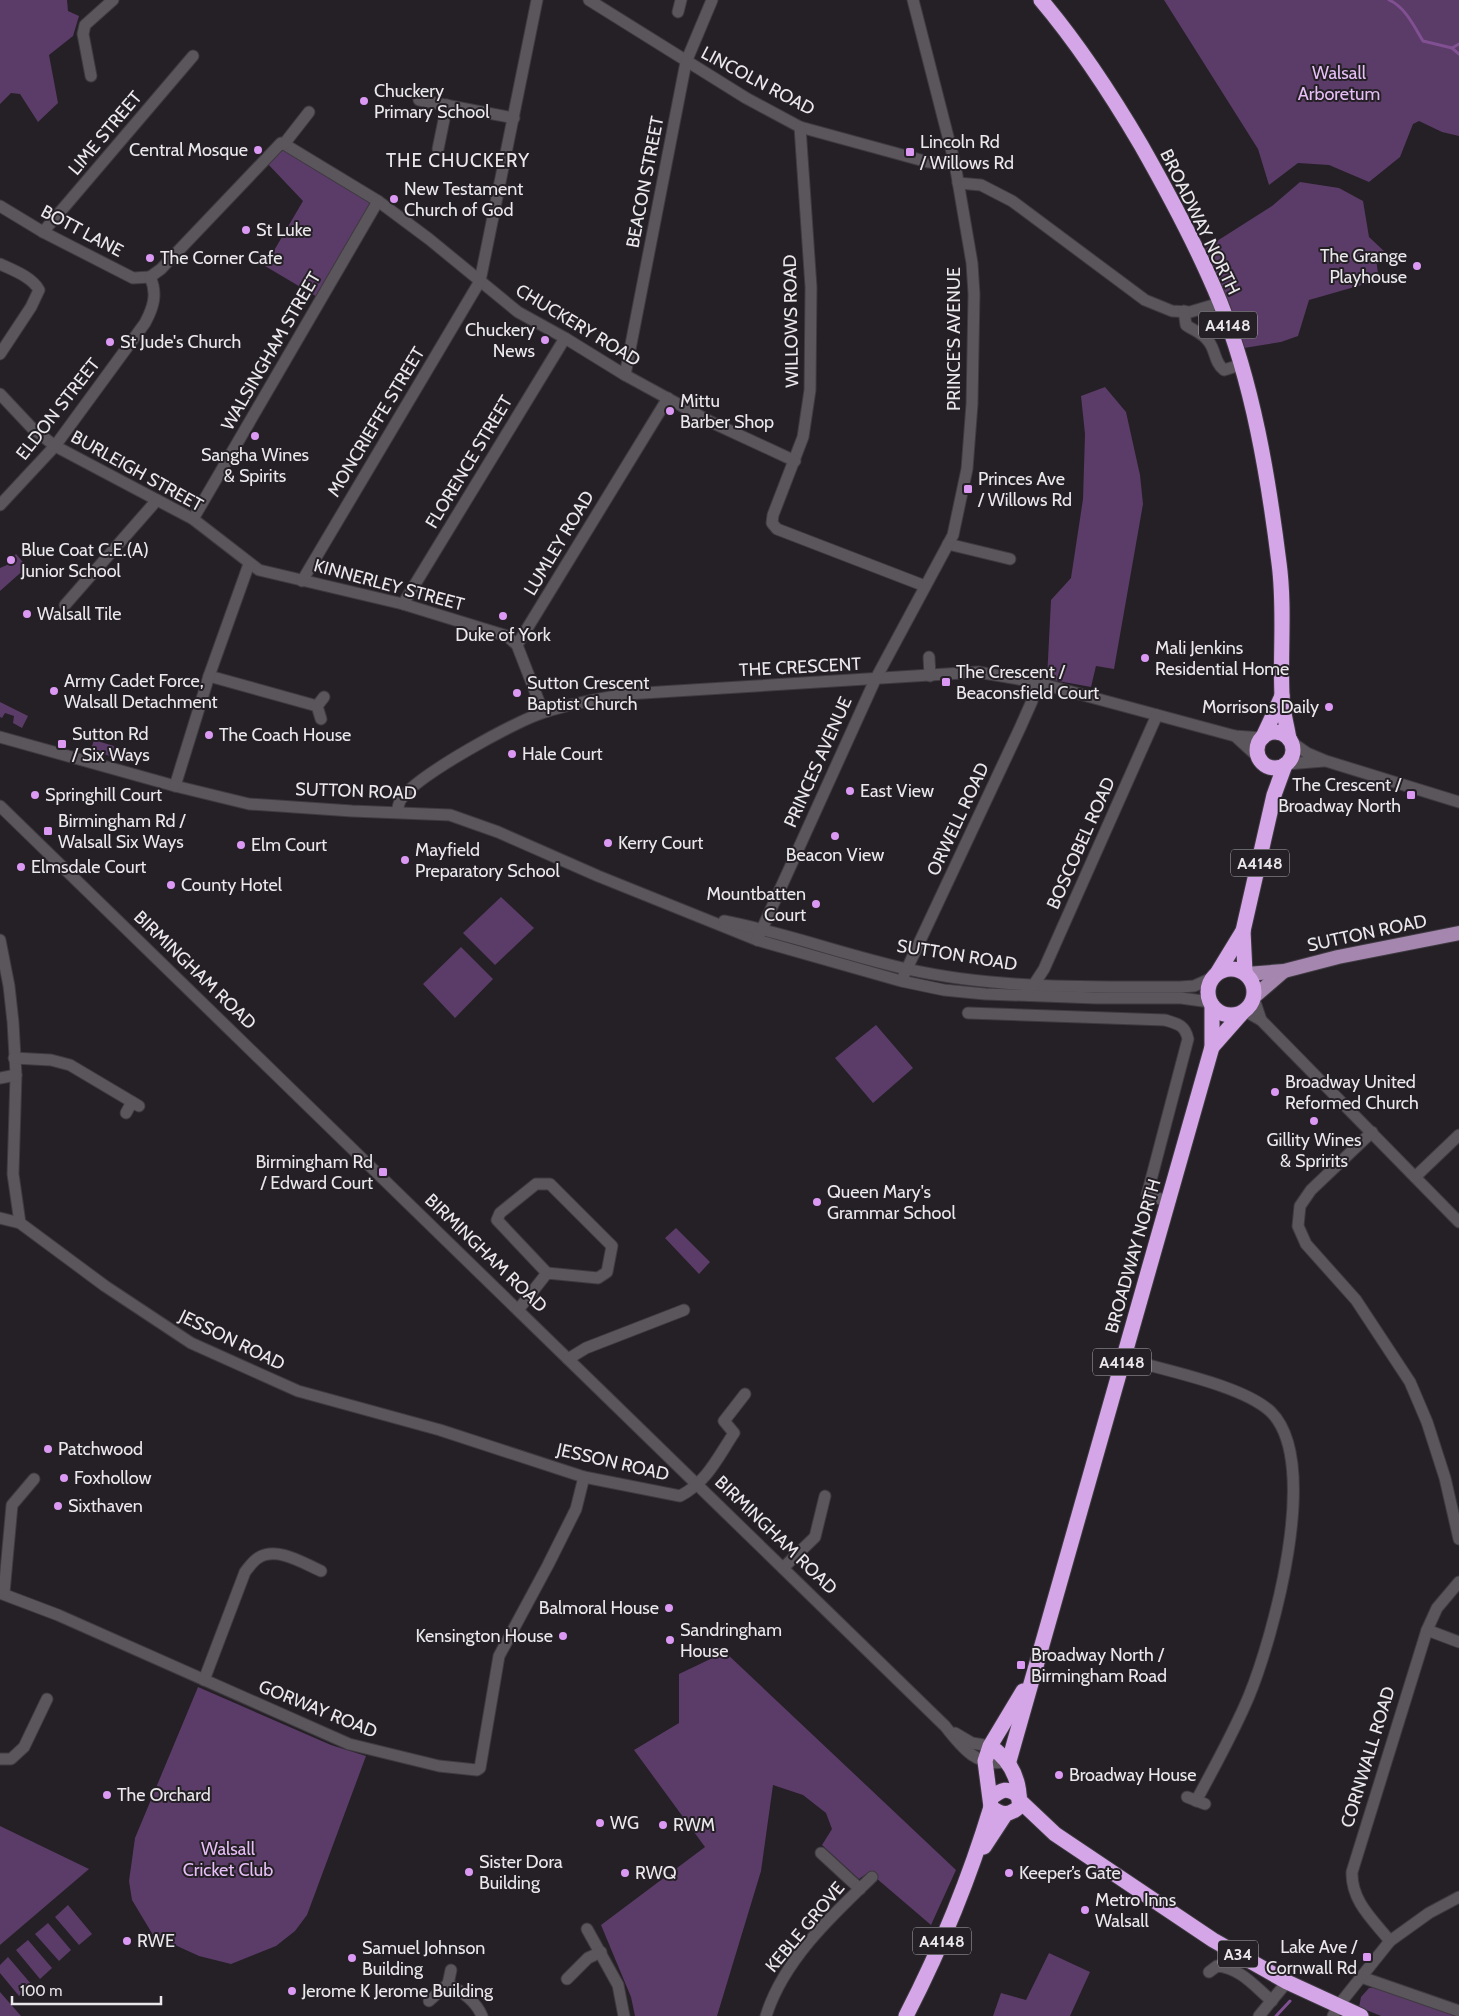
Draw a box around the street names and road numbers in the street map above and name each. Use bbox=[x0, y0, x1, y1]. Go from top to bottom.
street label: LINCOLN ROAD bbox=[697, 42, 819, 120]
street label: LIME STREET bbox=[64, 86, 147, 179]
street label: BEACON STREET bbox=[621, 114, 669, 250]
street label: BROADWAY NORTH bbox=[1155, 146, 1245, 298]
street label: BOTT LANE bbox=[37, 200, 127, 262]
street label: WILLOWS ROAD bbox=[779, 254, 803, 388]
street label: PRINCE'S AVENUE bbox=[943, 267, 965, 411]
street label: WALSINGHAM STREET bbox=[217, 268, 326, 434]
street label: CHUCKERY ROAD bbox=[512, 279, 644, 371]
road number: A4148 bbox=[1199, 312, 1257, 338]
street label: MONCRIEFFE STREET bbox=[323, 343, 430, 501]
street label: ELDON STREET bbox=[11, 353, 105, 464]
street label: FLORENCE STREET bbox=[421, 391, 518, 532]
street label: BURLEIGH STREET bbox=[67, 426, 207, 517]
street label: LUMLEY ROAD bbox=[519, 487, 599, 599]
street label: KINNERLEY STREET bbox=[311, 554, 467, 616]
street label: THE CRESCENT bbox=[738, 653, 862, 681]
street label: PRINCES AVENUE bbox=[779, 693, 857, 831]
street label: ORWELL ROAD bbox=[922, 759, 994, 879]
street label: BOSCOBEL ROAD bbox=[1042, 774, 1120, 912]
street label: SUTTON ROAD bbox=[295, 778, 417, 804]
road number: A4148 bbox=[1231, 850, 1289, 876]
street label: BIRMINGHAM ROAD bbox=[129, 906, 261, 1034]
street label: SUTTON ROAD bbox=[1305, 910, 1429, 956]
street label: SUTTON ROAD bbox=[895, 935, 1019, 975]
street label: BROADWAY NORTH bbox=[1100, 1176, 1166, 1336]
street label: BIRMINGHAM ROAD bbox=[420, 1189, 552, 1317]
street label: JESSON ROAD bbox=[175, 1304, 288, 1375]
road number: A4148 bbox=[1093, 1348, 1151, 1375]
street label: JESSON ROAD bbox=[554, 1438, 671, 1486]
street label: BIRMINGHAM ROAD bbox=[710, 1471, 842, 1599]
street label: GORWAY ROAD bbox=[255, 1675, 381, 1743]
street label: CORNWALL ROAD bbox=[1336, 1684, 1400, 1830]
street label: KEBLE GROVE bbox=[761, 1877, 849, 1977]
road number: A4148 bbox=[913, 1928, 971, 1954]
road number: A34 bbox=[1218, 1940, 1258, 1968]

